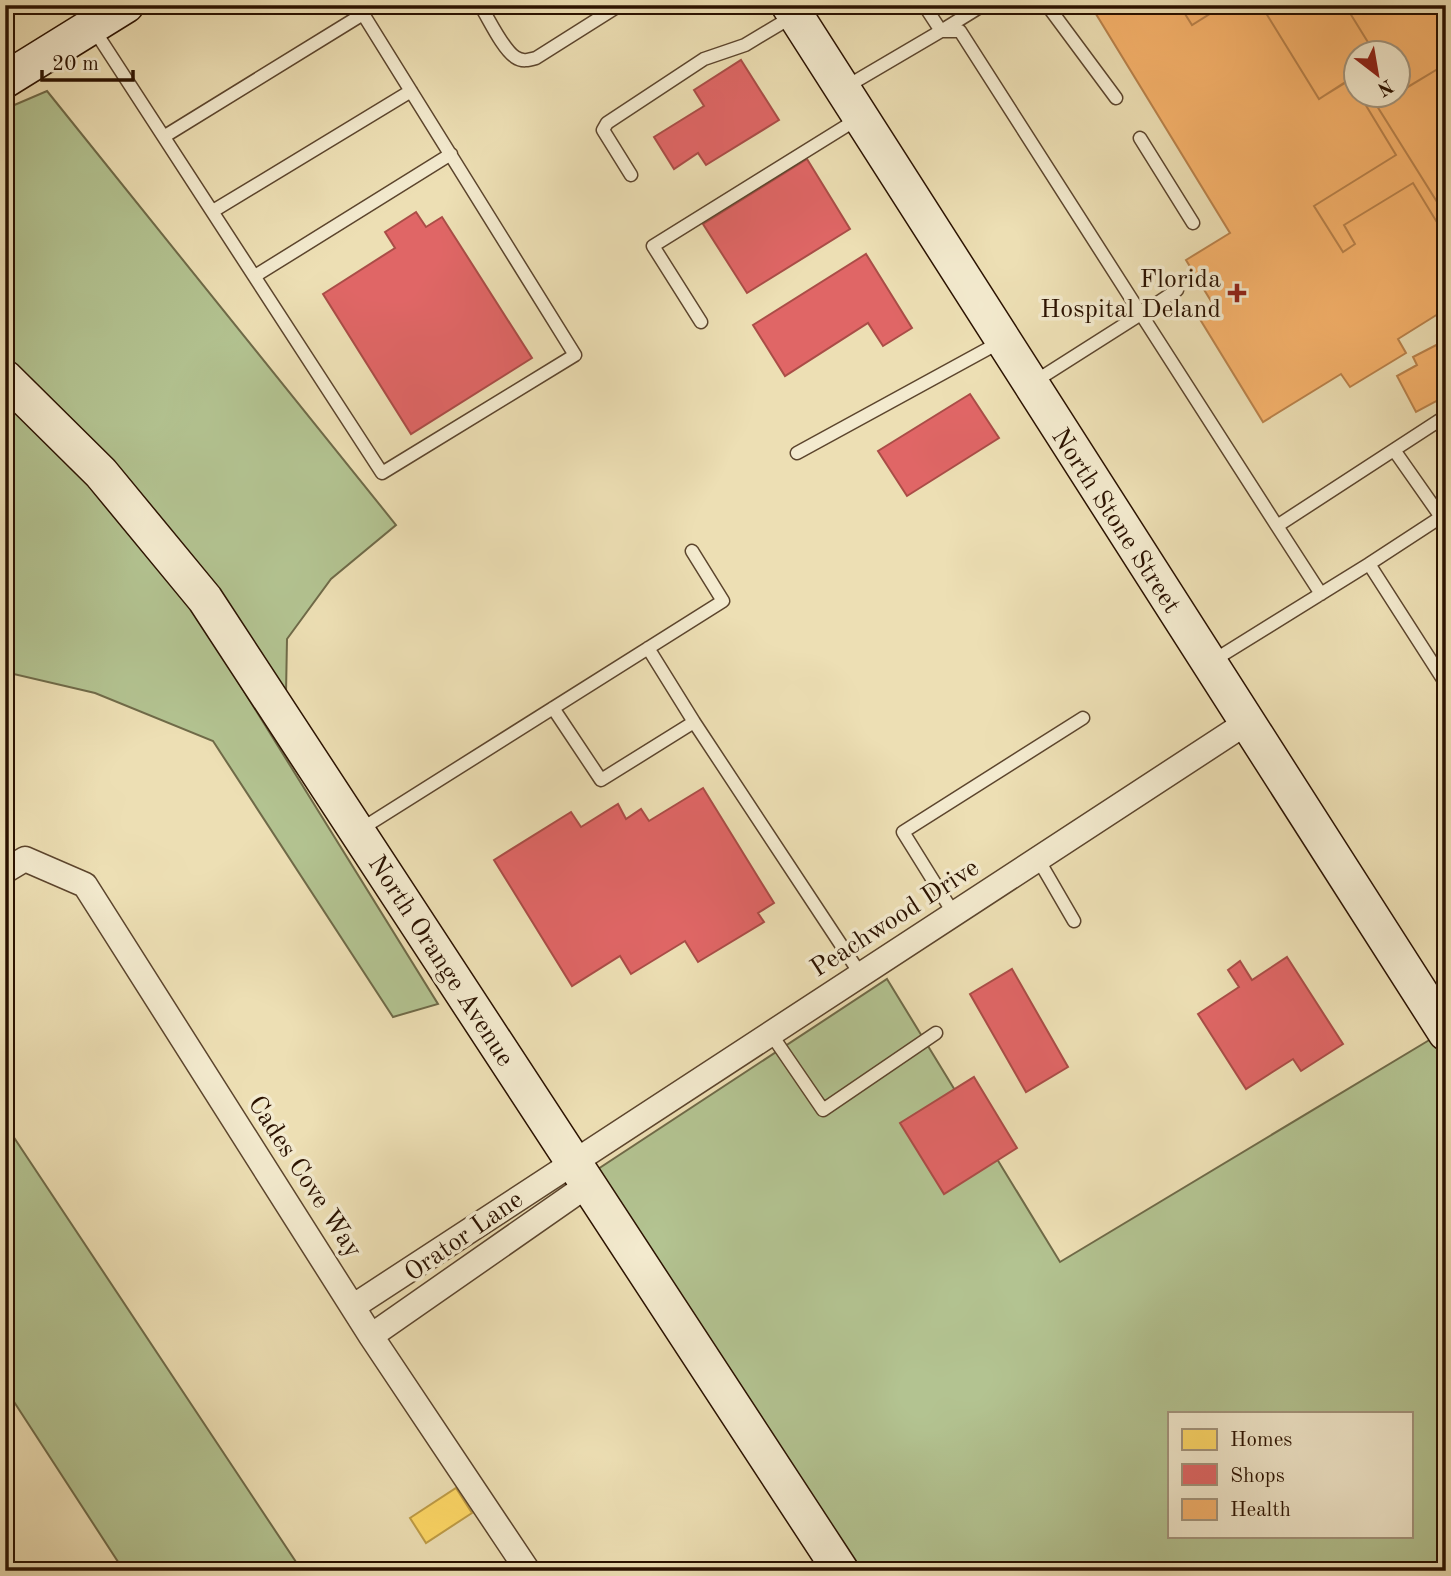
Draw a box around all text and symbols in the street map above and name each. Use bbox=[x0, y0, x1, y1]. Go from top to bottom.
scale bar bbox=[42, 38, 133, 82]
north arrow bbox=[1342, 38, 1412, 108]
text: 20 m bbox=[52, 54, 99, 75]
text: N bbox=[1373, 75, 1396, 99]
place label: Florida Hospital Deland bbox=[1040, 267, 1221, 323]
marker: Florida Hospital Deland bbox=[1227, 283, 1247, 303]
street label: North Stone Street bbox=[1046, 424, 1185, 618]
street label: North Orange Avenue bbox=[363, 851, 518, 1071]
street label: Peachwood Drive bbox=[806, 855, 984, 983]
street label: Cades Cove Way bbox=[242, 1091, 366, 1263]
street label: Orator Lane bbox=[400, 1186, 528, 1287]
legend bbox=[1168, 1412, 1412, 1538]
text: Homes bbox=[1230, 1430, 1292, 1451]
text: Shops bbox=[1230, 1466, 1285, 1487]
text: Health bbox=[1230, 1500, 1291, 1521]

